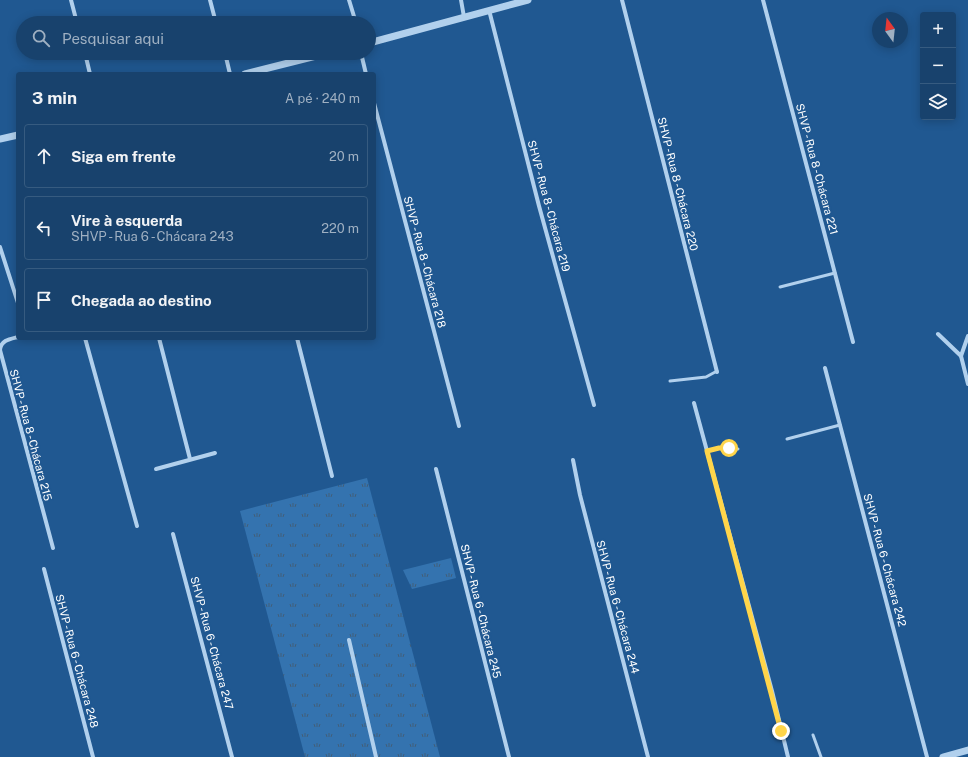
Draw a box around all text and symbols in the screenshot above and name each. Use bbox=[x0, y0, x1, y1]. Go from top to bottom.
north arrow bbox=[872, 12, 908, 48]
map controls bbox=[920, 12, 956, 120]
button: + bbox=[920, 12, 956, 48]
search box bbox=[16, 16, 376, 60]
icon: search bbox=[30, 27, 52, 49]
text: Pesquisar aqui bbox=[62, 30, 164, 47]
button: − bbox=[920, 48, 956, 84]
button: layers bbox=[920, 84, 956, 120]
text: 3 min bbox=[32, 88, 77, 108]
text: A pé · 240 m bbox=[285, 91, 360, 106]
street label: SHVP - Rua 8 - Chácara 221 bbox=[794, 102, 840, 236]
street label: SHVP - Rua 8 - Chácara 220 bbox=[656, 116, 701, 252]
street label: SHVP - Rua 8 - Chácara 219 bbox=[526, 139, 572, 273]
icon: ahead bbox=[33, 145, 55, 167]
text: Siga em frente bbox=[71, 148, 176, 165]
text: 20 m bbox=[329, 149, 359, 164]
street label: SHVP - Rua 8 - Chácara 218 bbox=[402, 195, 448, 329]
text: Vire à esquerda bbox=[71, 212, 183, 229]
icon: left bbox=[33, 217, 55, 239]
text: 220 m bbox=[321, 221, 359, 236]
text: SHVP - Rua 6 - Chácara 243 bbox=[71, 229, 234, 244]
icon: arrive bbox=[33, 289, 55, 311]
text: Chegada ao destino bbox=[71, 292, 212, 309]
street label: SHVP - Rua 8 - Chácara 215 bbox=[8, 368, 54, 502]
route start bbox=[720, 439, 738, 457]
street label: SHVP - Rua 6 - Chácara 242 bbox=[861, 492, 909, 628]
street label: SHVP - Rua 6 - Chácara 244 bbox=[594, 539, 642, 675]
street label: SHVP - Rua 6 - Chácara 245 bbox=[459, 543, 503, 679]
street label: SHVP - Rua 6 - Chácara 247 bbox=[188, 575, 236, 711]
street label: SHVP - Rua 6 - Chácara 248 bbox=[53, 593, 101, 729]
route end bbox=[772, 722, 790, 740]

